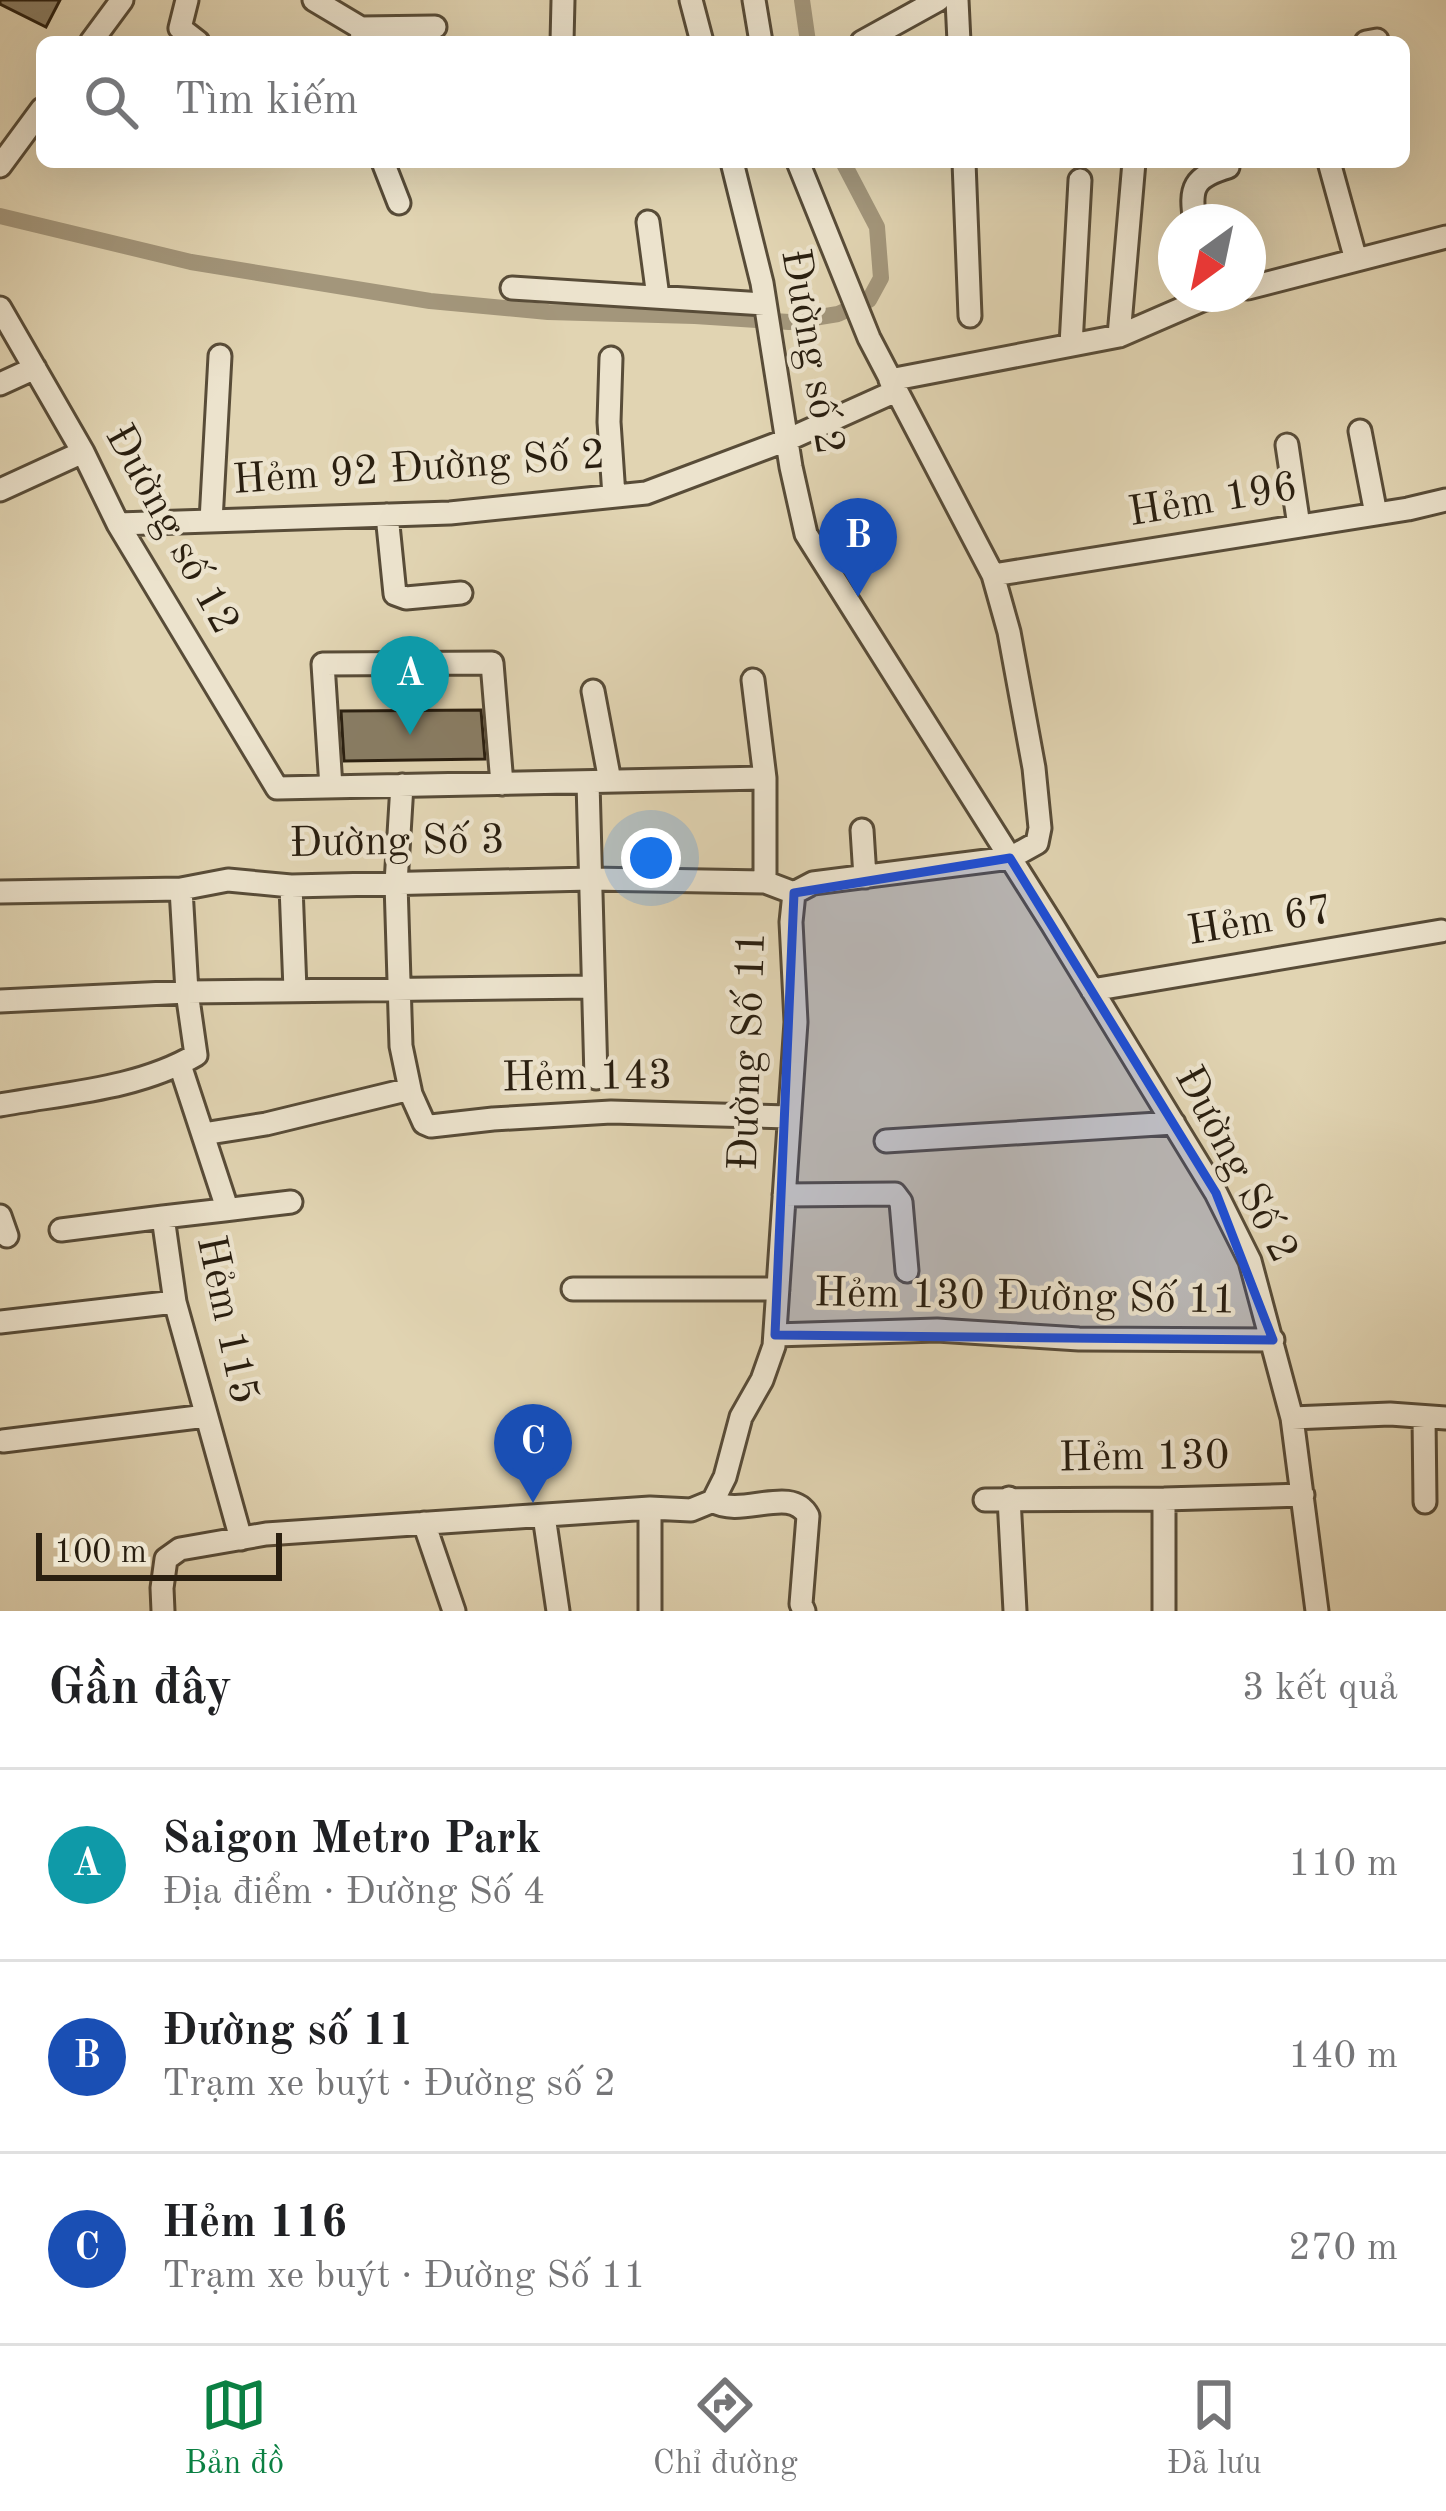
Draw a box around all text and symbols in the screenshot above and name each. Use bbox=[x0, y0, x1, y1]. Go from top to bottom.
search box bbox=[36, 36, 1410, 168]
icon: search bbox=[78, 69, 144, 135]
text: Tìm kiếm bbox=[174, 79, 359, 124]
north arrow bbox=[1158, 204, 1266, 312]
street label: Đường số 2 bbox=[772, 246, 851, 458]
street label: Đường số 12 bbox=[96, 418, 247, 642]
street label: Hẻm 92 Đường Số 2 bbox=[231, 434, 607, 503]
street label: Hẻm 196 bbox=[1125, 467, 1301, 535]
pin: B bbox=[819, 498, 897, 597]
pin: A bbox=[371, 636, 449, 735]
street label: Đường Số 3 bbox=[289, 819, 505, 866]
your location bbox=[621, 828, 681, 888]
street label: Hẻm 67 bbox=[1184, 890, 1336, 954]
street label: Đường Số 11 bbox=[723, 930, 774, 1172]
street label: Hẻm 143 bbox=[501, 1056, 673, 1100]
street label: Đường Số 2 bbox=[1166, 1059, 1305, 1270]
street label: Hẻm 115 bbox=[188, 1232, 264, 1408]
street label: Hẻm 130 Đường Số 11 bbox=[813, 1272, 1237, 1323]
pin: C bbox=[494, 1404, 572, 1503]
street label: Hẻm 130 bbox=[1058, 1436, 1230, 1480]
scale bar bbox=[36, 1527, 282, 1580]
text: 100 m bbox=[54, 1537, 147, 1570]
text: Gần đây bbox=[48, 1664, 232, 1715]
text: 3 kết quả bbox=[1242, 1669, 1398, 1708]
text: Saigon Metro Park bbox=[162, 1818, 541, 1863]
text: A bbox=[72, 1845, 102, 1884]
text: 110 m bbox=[1288, 1845, 1398, 1884]
text: Địa điểm · Đường Số 4 bbox=[162, 1873, 545, 1912]
text: Đường số 11 bbox=[162, 2010, 414, 2055]
text: B bbox=[73, 2037, 101, 2076]
text: 140 m bbox=[1288, 2037, 1398, 2076]
text: Trạm xe buýt · Đường số 2 bbox=[162, 2065, 616, 2104]
text: Hẻm 116 bbox=[162, 2202, 347, 2247]
text: C bbox=[74, 2229, 100, 2268]
text: 270 m bbox=[1288, 2229, 1398, 2268]
text: Trạm xe buýt · Đường Số 11 bbox=[162, 2257, 646, 2296]
tab: Bản đồ bbox=[184, 2372, 284, 2485]
tab: Chỉ đường bbox=[653, 2372, 798, 2485]
tab: Đã lưu bbox=[1167, 2372, 1262, 2485]

